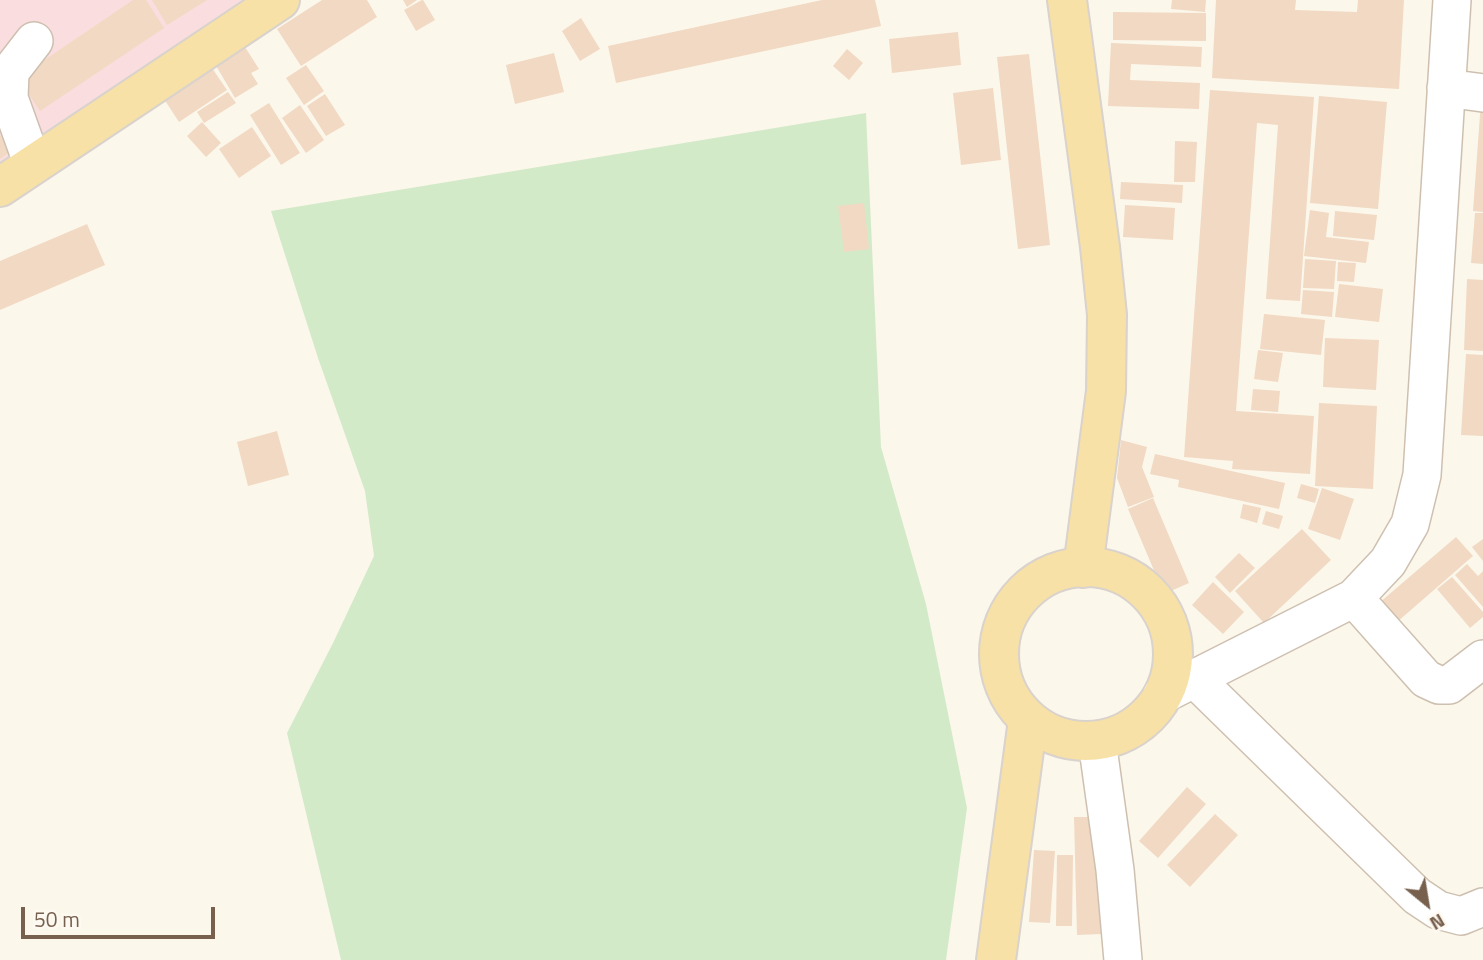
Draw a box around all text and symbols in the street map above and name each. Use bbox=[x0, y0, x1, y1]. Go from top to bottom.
north arrow bbox=[1392, 869, 1462, 939]
scale bar bbox=[24, 894, 219, 938]
text: 50 m bbox=[34, 903, 80, 935]
text: N bbox=[1425, 907, 1451, 938]

